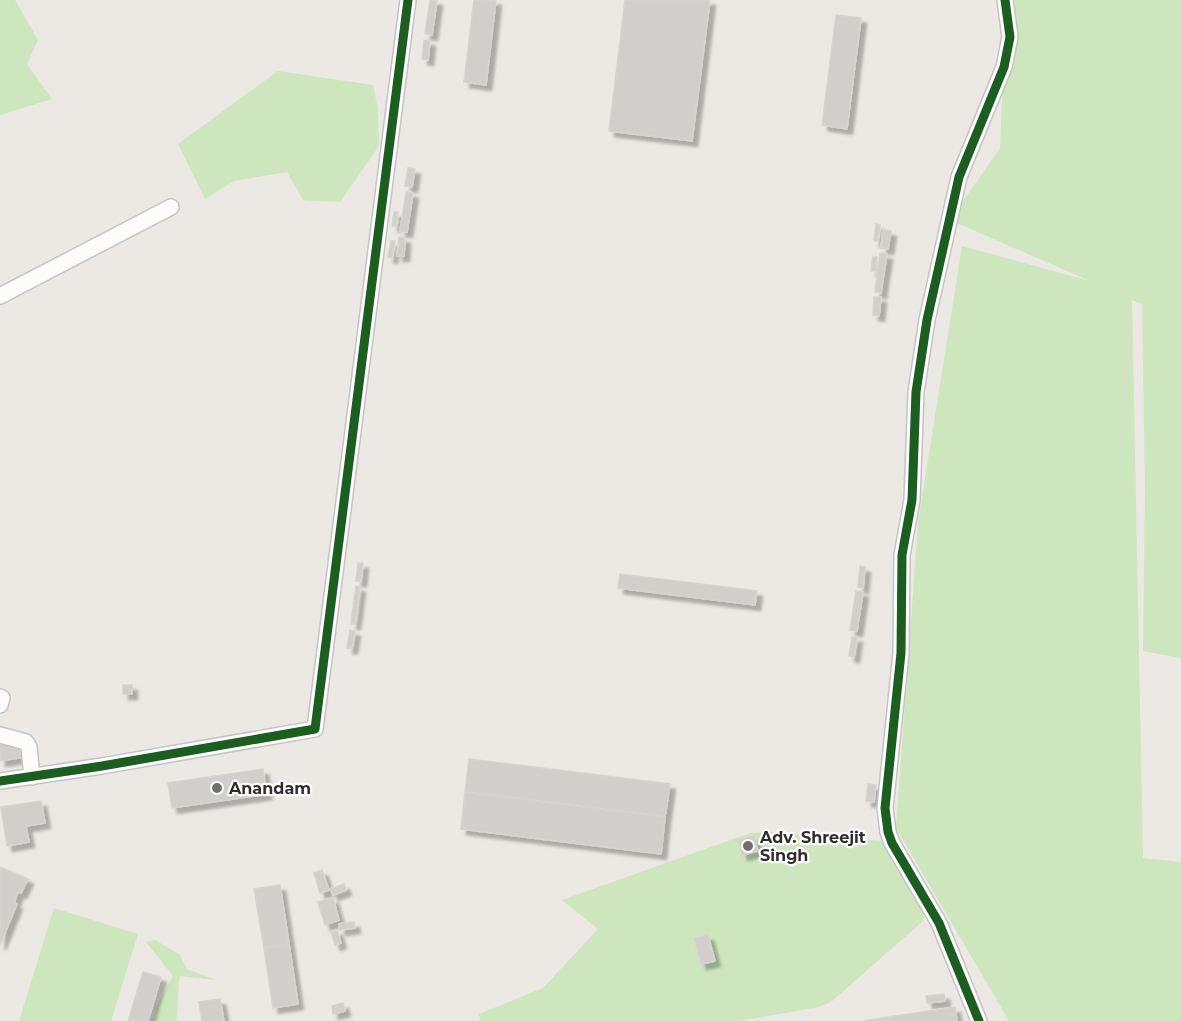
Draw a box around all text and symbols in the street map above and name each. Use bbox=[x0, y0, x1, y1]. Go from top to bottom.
place label: Anandam bbox=[228, 779, 311, 798]
marker: Anandam bbox=[210, 781, 224, 795]
place label: Adv. Shreejit Singh bbox=[759, 828, 866, 865]
marker: Adv. Shreejit Singh bbox=[741, 839, 755, 853]

